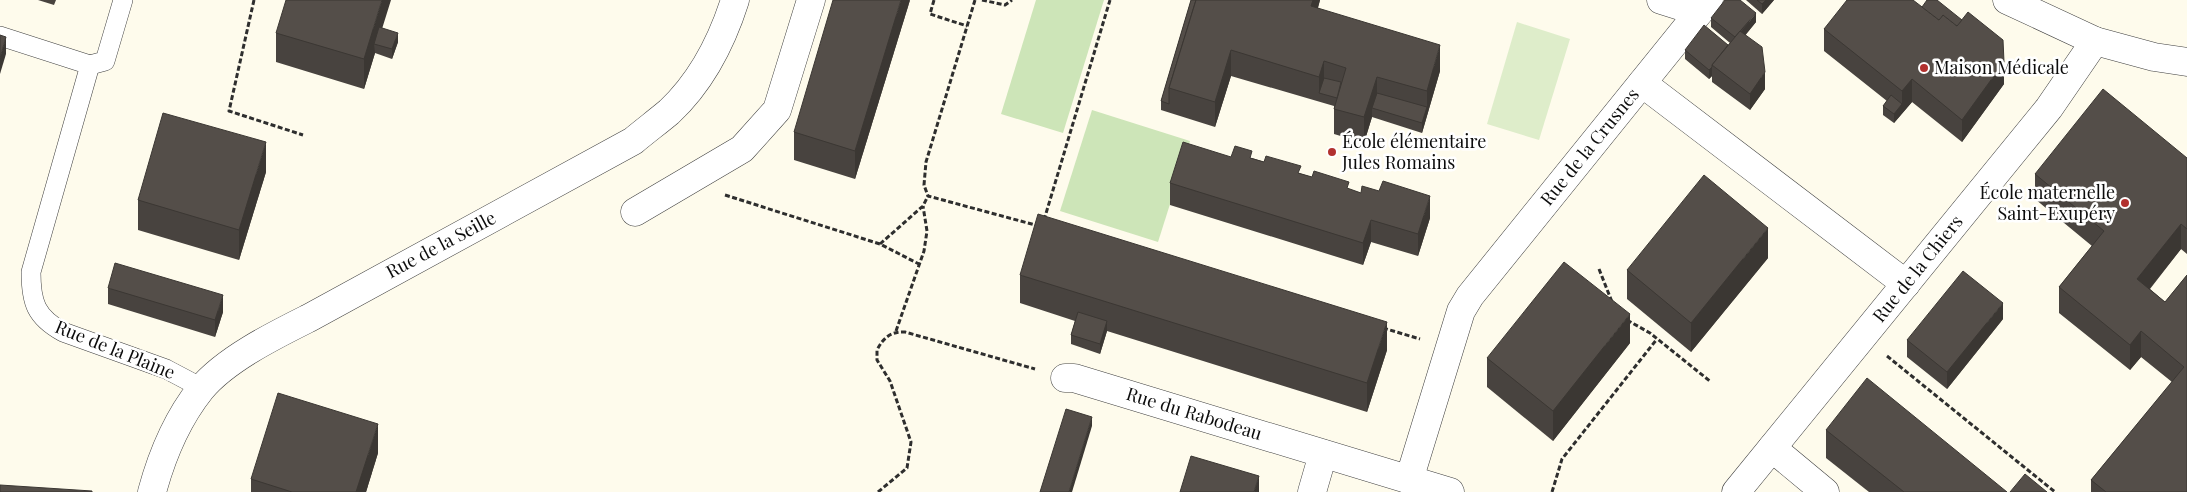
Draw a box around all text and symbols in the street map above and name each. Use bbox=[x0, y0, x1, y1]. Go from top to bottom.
place label: Maison Médicale bbox=[1934, 55, 2069, 79]
marker: Maison Médicale bbox=[1918, 62, 1930, 74]
street label: Rue de la Crusnes bbox=[1534, 83, 1644, 210]
place label: École élémentaire Jules Romains bbox=[1341, 129, 1486, 174]
marker: École élémentaire Jules Romains bbox=[1326, 146, 1338, 158]
place label: École maternelle Saint-Exupéry bbox=[1980, 180, 2115, 225]
marker: École maternelle Saint-Exupéry bbox=[2119, 197, 2131, 209]
street label: Rue de la Seille bbox=[382, 205, 500, 283]
street label: Rue de la Chiers bbox=[1867, 210, 1968, 327]
street label: Rue de la Plaine bbox=[52, 314, 179, 384]
street label: Rue du Rabodeau bbox=[1123, 381, 1266, 445]

